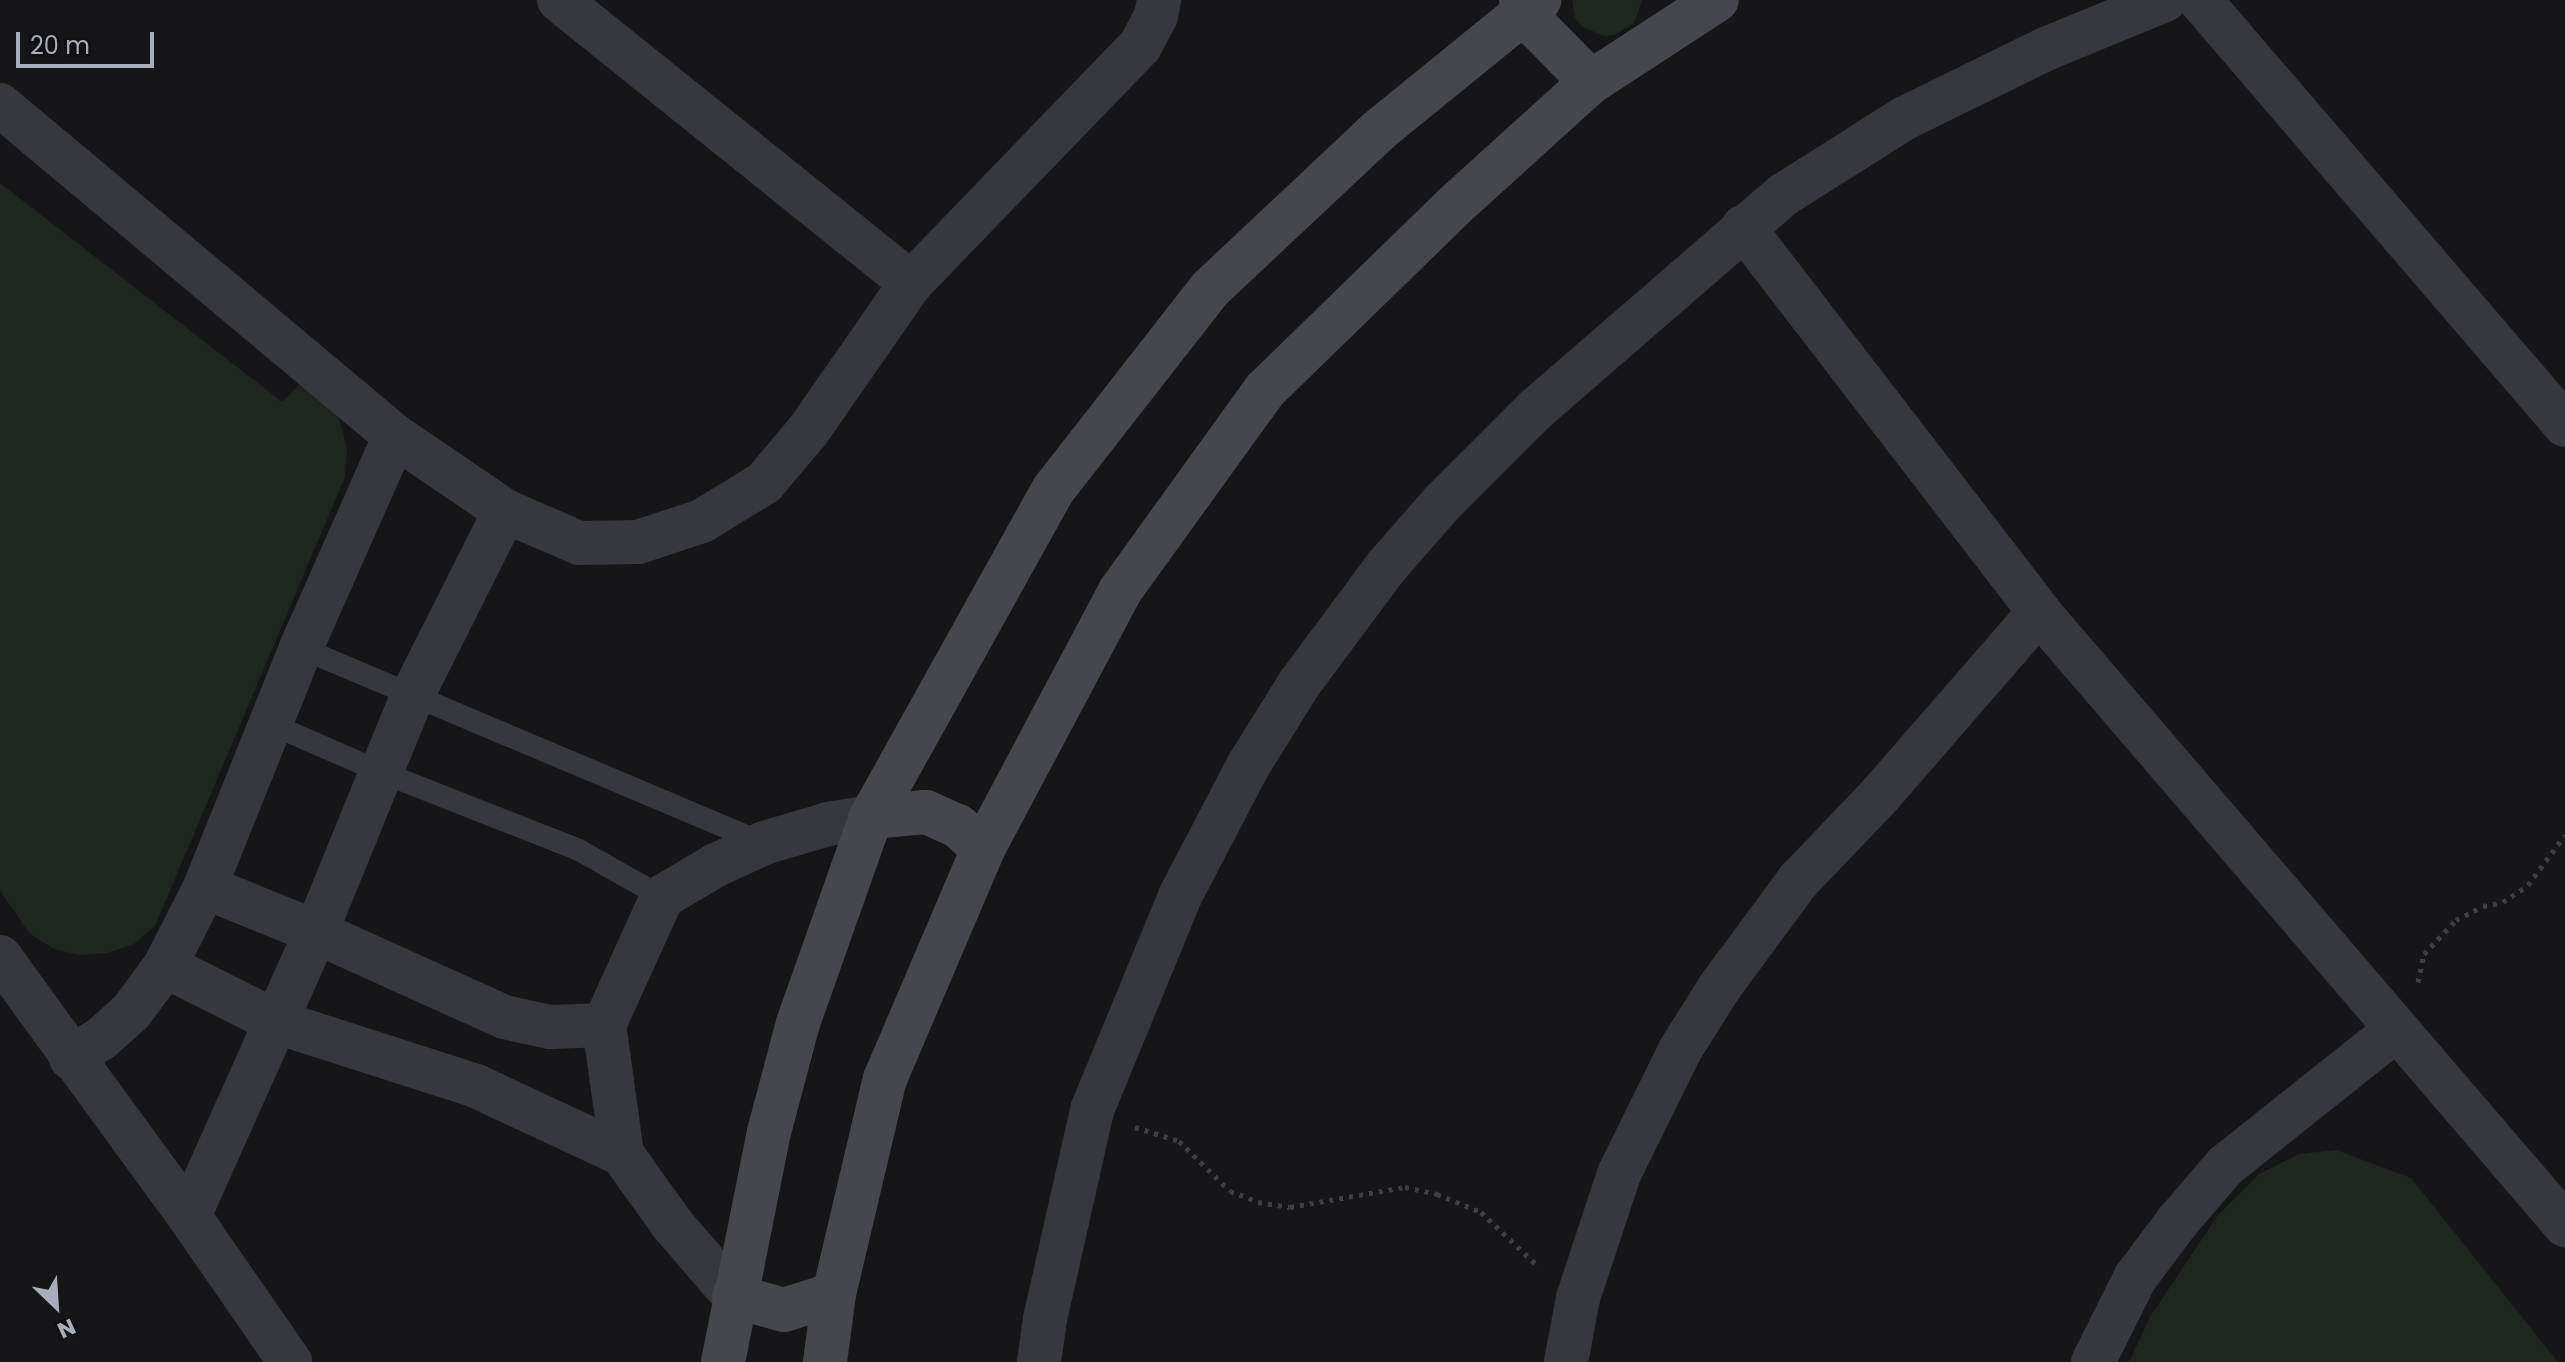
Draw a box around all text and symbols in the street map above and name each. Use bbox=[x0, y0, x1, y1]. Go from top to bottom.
scale bar bbox=[20, 16, 158, 66]
text: 20 m bbox=[30, 29, 90, 62]
north arrow bbox=[16, 1266, 96, 1346]
text: N bbox=[52, 1311, 80, 1346]

